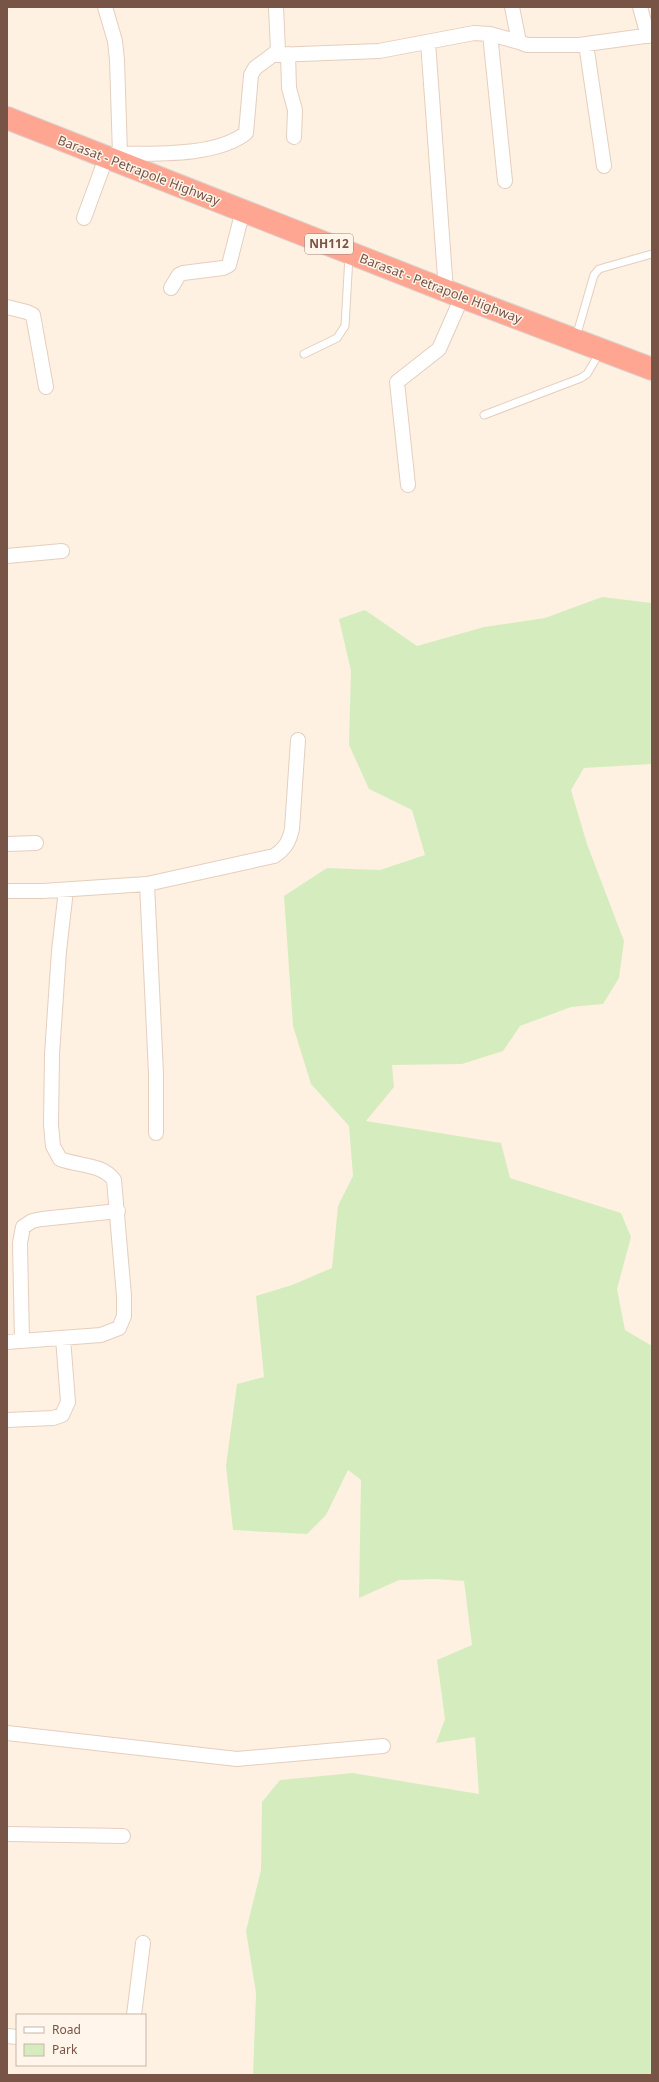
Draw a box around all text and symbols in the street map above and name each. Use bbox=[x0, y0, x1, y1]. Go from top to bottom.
street label: Barasat - Petrapole Highway bbox=[55, 131, 223, 209]
road number: NH112 bbox=[305, 234, 353, 254]
street label: Barasat - Petrapole Highway bbox=[357, 249, 525, 327]
legend bbox=[16, 2014, 146, 2066]
text: Road bbox=[52, 2021, 81, 2038]
text: Park bbox=[52, 2041, 78, 2058]

